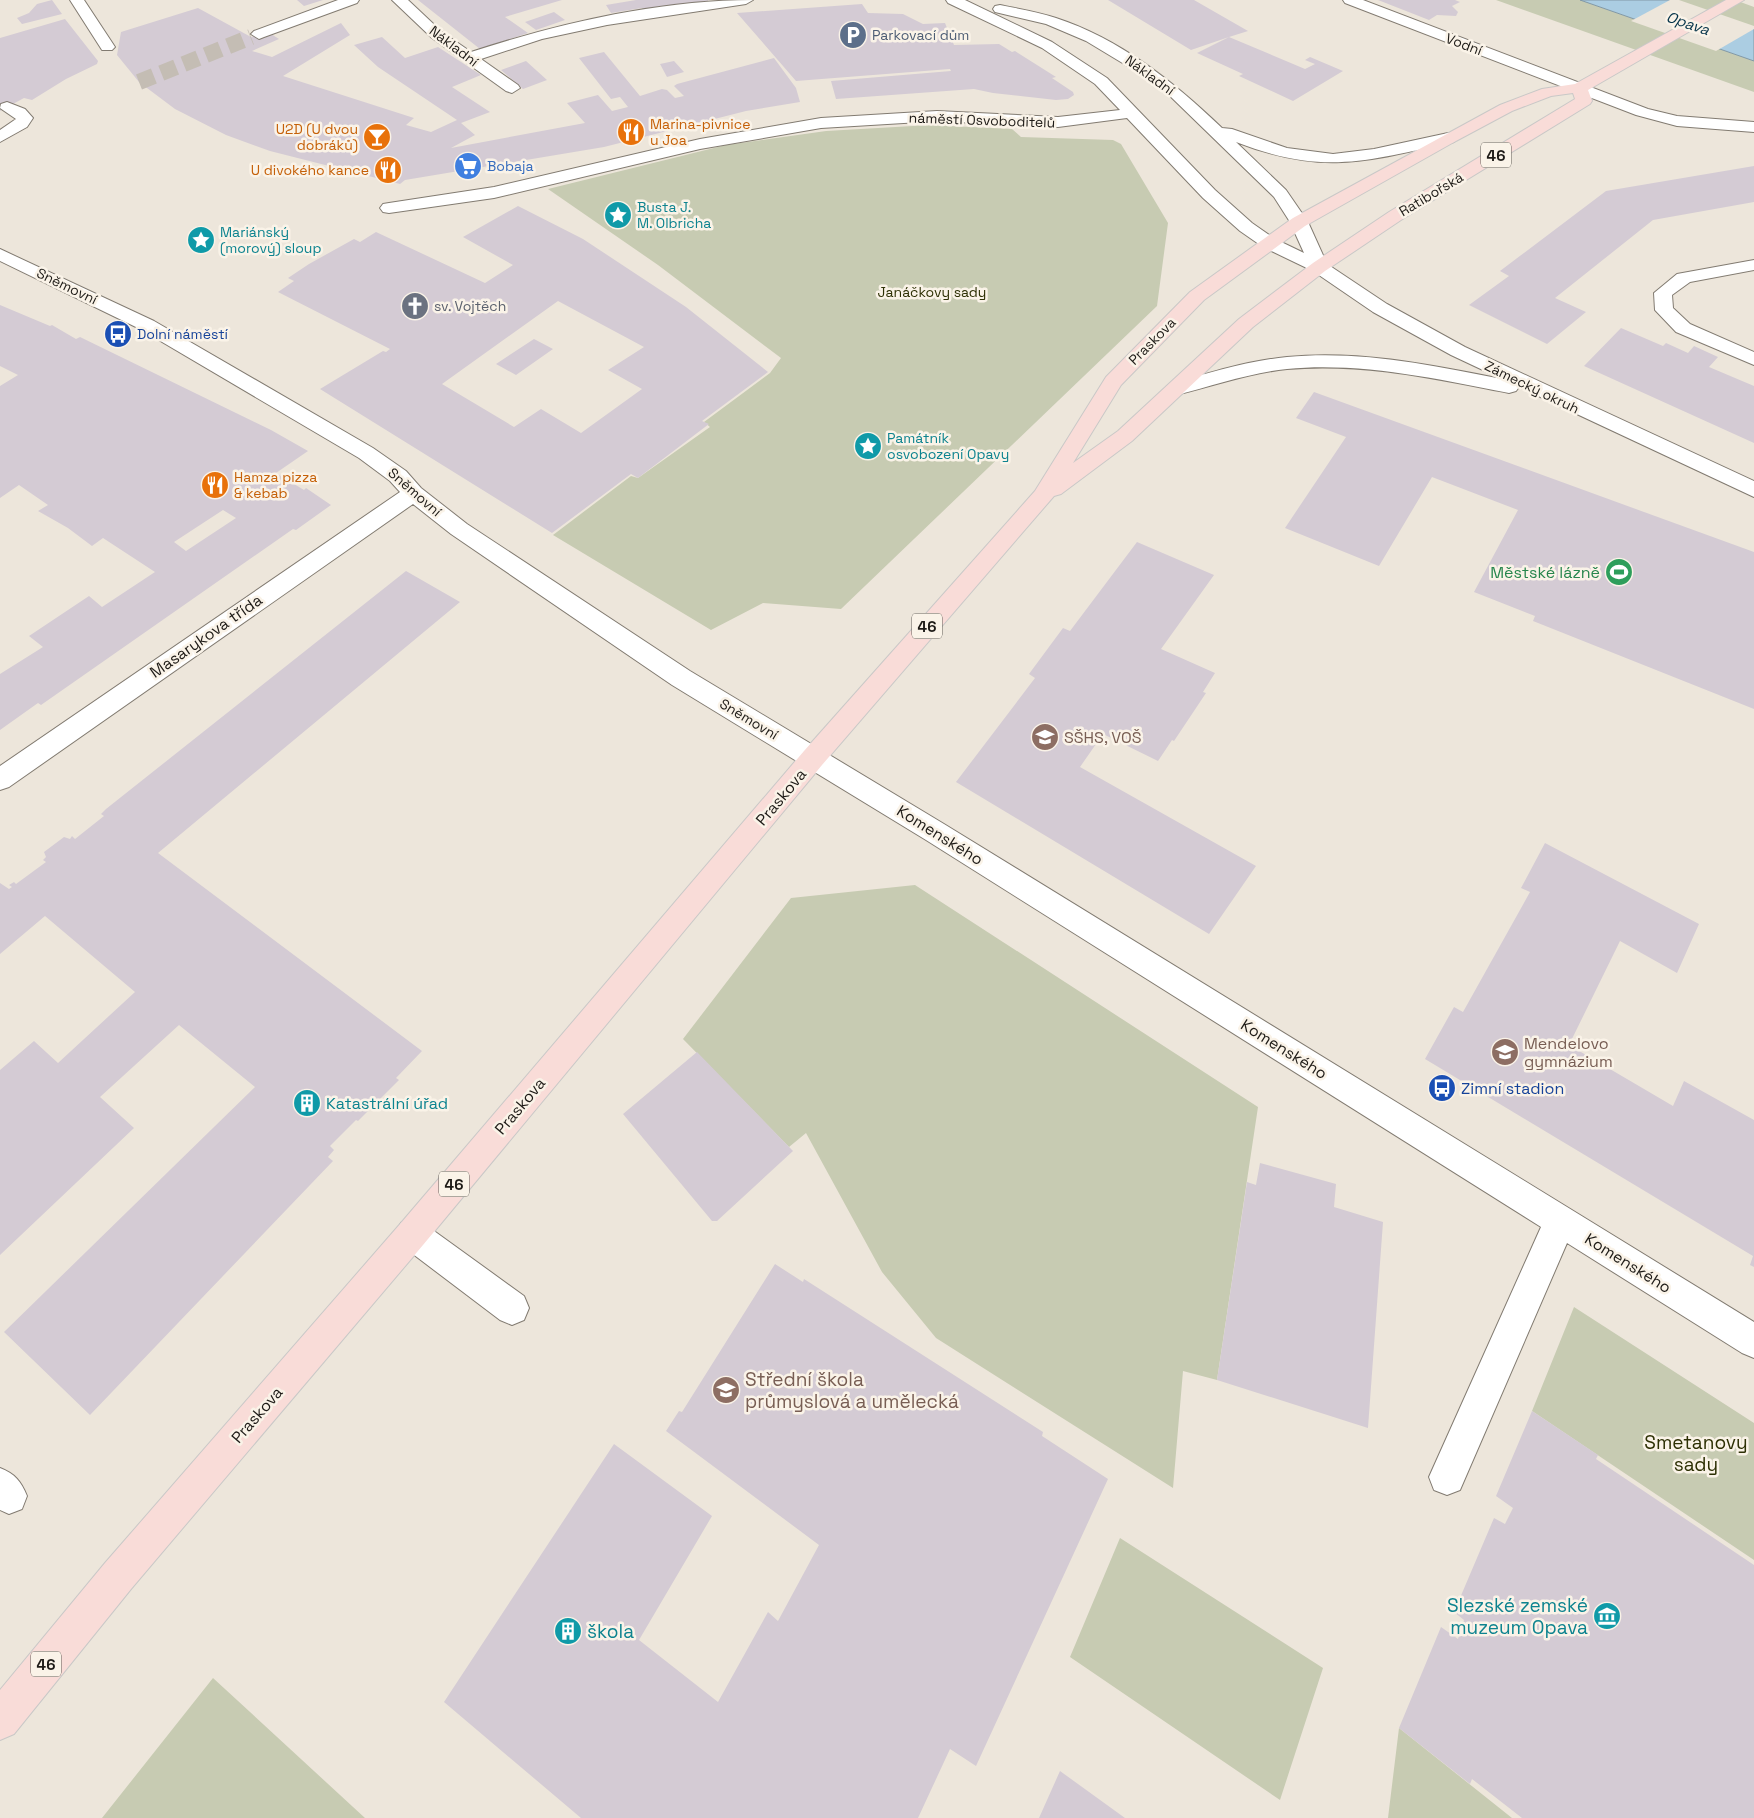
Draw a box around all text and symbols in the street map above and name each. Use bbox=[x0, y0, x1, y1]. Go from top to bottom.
water label: Opava bbox=[1664, 7, 1712, 39]
parking icon: Parkovací dům bbox=[838, 20, 868, 50]
street label: Nákladní bbox=[426, 22, 483, 71]
place label: Parkovací dům bbox=[872, 26, 969, 44]
street label: Vodní bbox=[1443, 29, 1485, 59]
street label: Nákladní bbox=[1122, 51, 1179, 99]
street label: náměstí Osvoboditelů bbox=[908, 108, 1056, 132]
place label: Marina-pivnice u Joa bbox=[650, 115, 750, 149]
restaurant icon: Marina-pivnice u Joa bbox=[616, 117, 646, 147]
place label: U2D (U dvou dobráků) bbox=[276, 120, 358, 154]
bar icon: U2D (U dvou dobráků) bbox=[362, 122, 392, 152]
road number: 46 bbox=[1481, 142, 1511, 168]
supermarket icon: Bobaja bbox=[453, 151, 483, 181]
restaurant icon: U divokého kance bbox=[373, 155, 403, 185]
place label: Bobaja bbox=[487, 157, 533, 175]
place label: U divokého kance bbox=[251, 161, 369, 179]
street label: Ratibořská bbox=[1396, 168, 1466, 220]
place label: Busta J. M. Olbricha bbox=[637, 198, 711, 232]
place icon: Busta J. M. Olbricha bbox=[603, 200, 633, 230]
place label: Mariánský (morový) sloup bbox=[220, 223, 321, 257]
place icon: Mariánský (morový) sloup bbox=[186, 225, 216, 255]
street label: Sněmovní bbox=[34, 264, 101, 309]
park label: Janáčkovy sady bbox=[878, 283, 986, 301]
church icon: sv. Vojtěch bbox=[400, 291, 430, 321]
place label: sv. Vojtěch bbox=[434, 297, 506, 315]
street label: Praskova bbox=[1125, 314, 1179, 368]
bus stop icon: Dolní náměstí bbox=[103, 319, 133, 349]
place label: Dolní náměstí bbox=[137, 325, 229, 343]
street label: Zámecký okruh bbox=[1482, 356, 1582, 418]
place label: Památník osvobození Opavy bbox=[887, 429, 1009, 463]
place icon: Památník osvobození Opavy bbox=[853, 431, 883, 461]
street label: Sněmovní bbox=[384, 464, 446, 521]
place label: Hamza pizza & kebab bbox=[234, 468, 317, 502]
restaurant icon: Hamza pizza & kebab bbox=[200, 470, 230, 500]
sports icon: Městské lázně bbox=[1604, 557, 1634, 587]
place label: Městské lázně bbox=[1490, 562, 1600, 583]
street label: Masarykova třída bbox=[146, 589, 266, 683]
road number: 46 bbox=[912, 614, 942, 638]
street label: Sněmovní bbox=[716, 694, 782, 744]
school or university icon: SŠHS, VOŠ bbox=[1030, 722, 1060, 752]
place label: SŠHS, VOŠ bbox=[1064, 727, 1142, 748]
street label: Praskova bbox=[751, 764, 811, 830]
street label: Komenského bbox=[893, 800, 987, 870]
street label: Komenského bbox=[1237, 1014, 1331, 1084]
place label: Mendelovo gymnázium bbox=[1524, 1033, 1613, 1072]
school or university icon: Mendelovo gymnázium bbox=[1490, 1037, 1520, 1067]
street label: Praskova bbox=[490, 1073, 550, 1139]
bus stop icon: Zimní stadion bbox=[1427, 1073, 1457, 1103]
place label: Zimní stadion bbox=[1461, 1078, 1564, 1099]
building icon: Katastrální úřad bbox=[292, 1088, 322, 1118]
place label: Katastrální úřad bbox=[326, 1093, 448, 1114]
road number: 46 bbox=[439, 1172, 469, 1196]
street label: Komenského bbox=[1581, 1228, 1675, 1298]
place label: Střední škola průmyslová a umělecká bbox=[745, 1367, 959, 1414]
school or university icon: Střední škola průmyslová a umělecká bbox=[711, 1375, 741, 1405]
street label: Praskova bbox=[227, 1382, 287, 1448]
park label: Smetanovy sady bbox=[1644, 1430, 1748, 1477]
place label: Slezské zemské muzeum Opava bbox=[1447, 1593, 1588, 1640]
museum icon: Slezské zemské muzeum Opava bbox=[1592, 1601, 1622, 1631]
building icon: škola bbox=[553, 1616, 583, 1646]
place label: škola bbox=[587, 1619, 634, 1644]
road number: 46 bbox=[31, 1652, 61, 1676]

